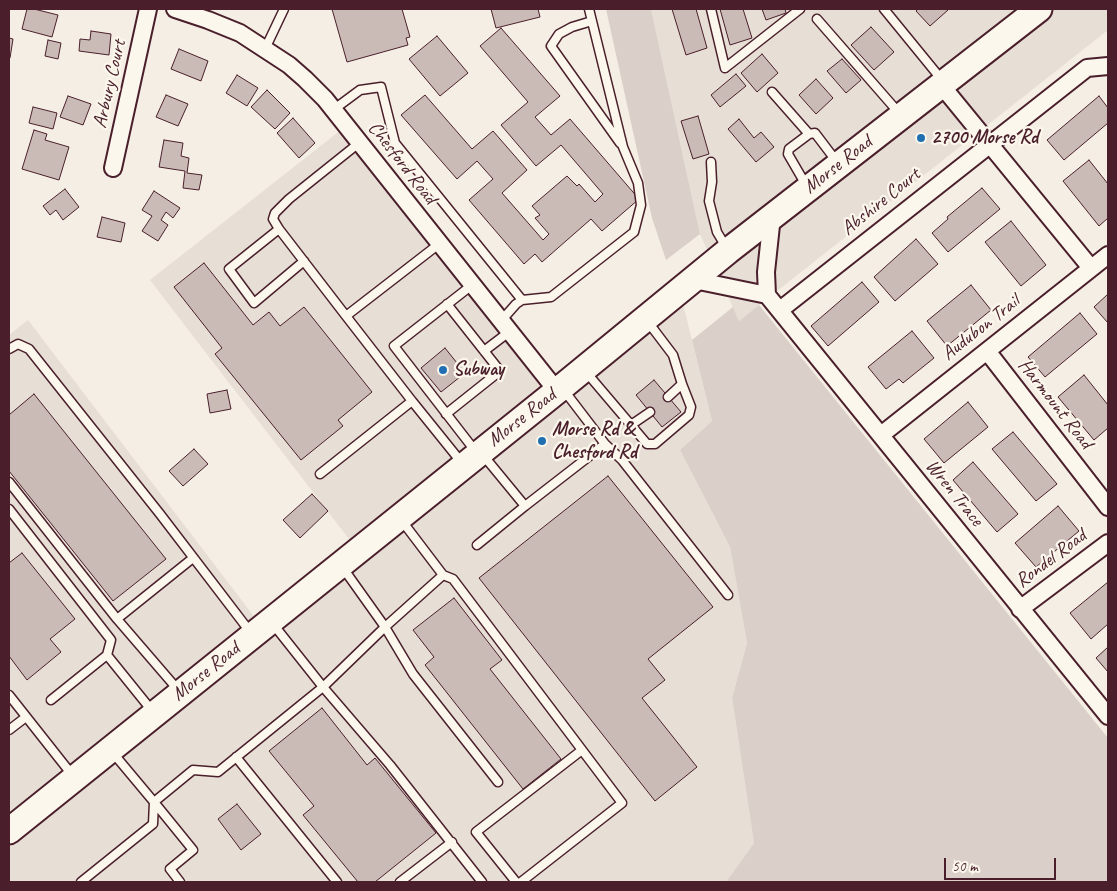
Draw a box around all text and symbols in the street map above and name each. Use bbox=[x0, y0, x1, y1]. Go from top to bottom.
street label: Arbury Court bbox=[88, 38, 132, 130]
street label: Chesford Road bbox=[362, 117, 442, 209]
place label: 2700 Morse Rd bbox=[931, 126, 1038, 150]
street label: Morse Road bbox=[799, 131, 877, 199]
marker: 2700 Morse Rd bbox=[915, 132, 927, 144]
street label: Abshire Court bbox=[837, 163, 925, 241]
street label: Audubon Trail bbox=[937, 290, 1025, 366]
street label: Harmount Road bbox=[1012, 354, 1098, 454]
place label: Subway bbox=[453, 358, 504, 382]
marker: Subway bbox=[437, 364, 449, 376]
street label: Morse Road bbox=[483, 384, 561, 452]
place label: Morse Rd & Chesford Rd bbox=[552, 418, 637, 465]
marker: Morse Rd & Chesford Rd bbox=[536, 435, 548, 447]
street label: Wren Trace bbox=[920, 455, 988, 531]
street label: Rondel Road bbox=[1011, 525, 1091, 593]
street label: Morse Road bbox=[167, 637, 245, 707]
scale bar bbox=[947, 848, 1060, 880]
text: 50 m bbox=[952, 857, 978, 876]

